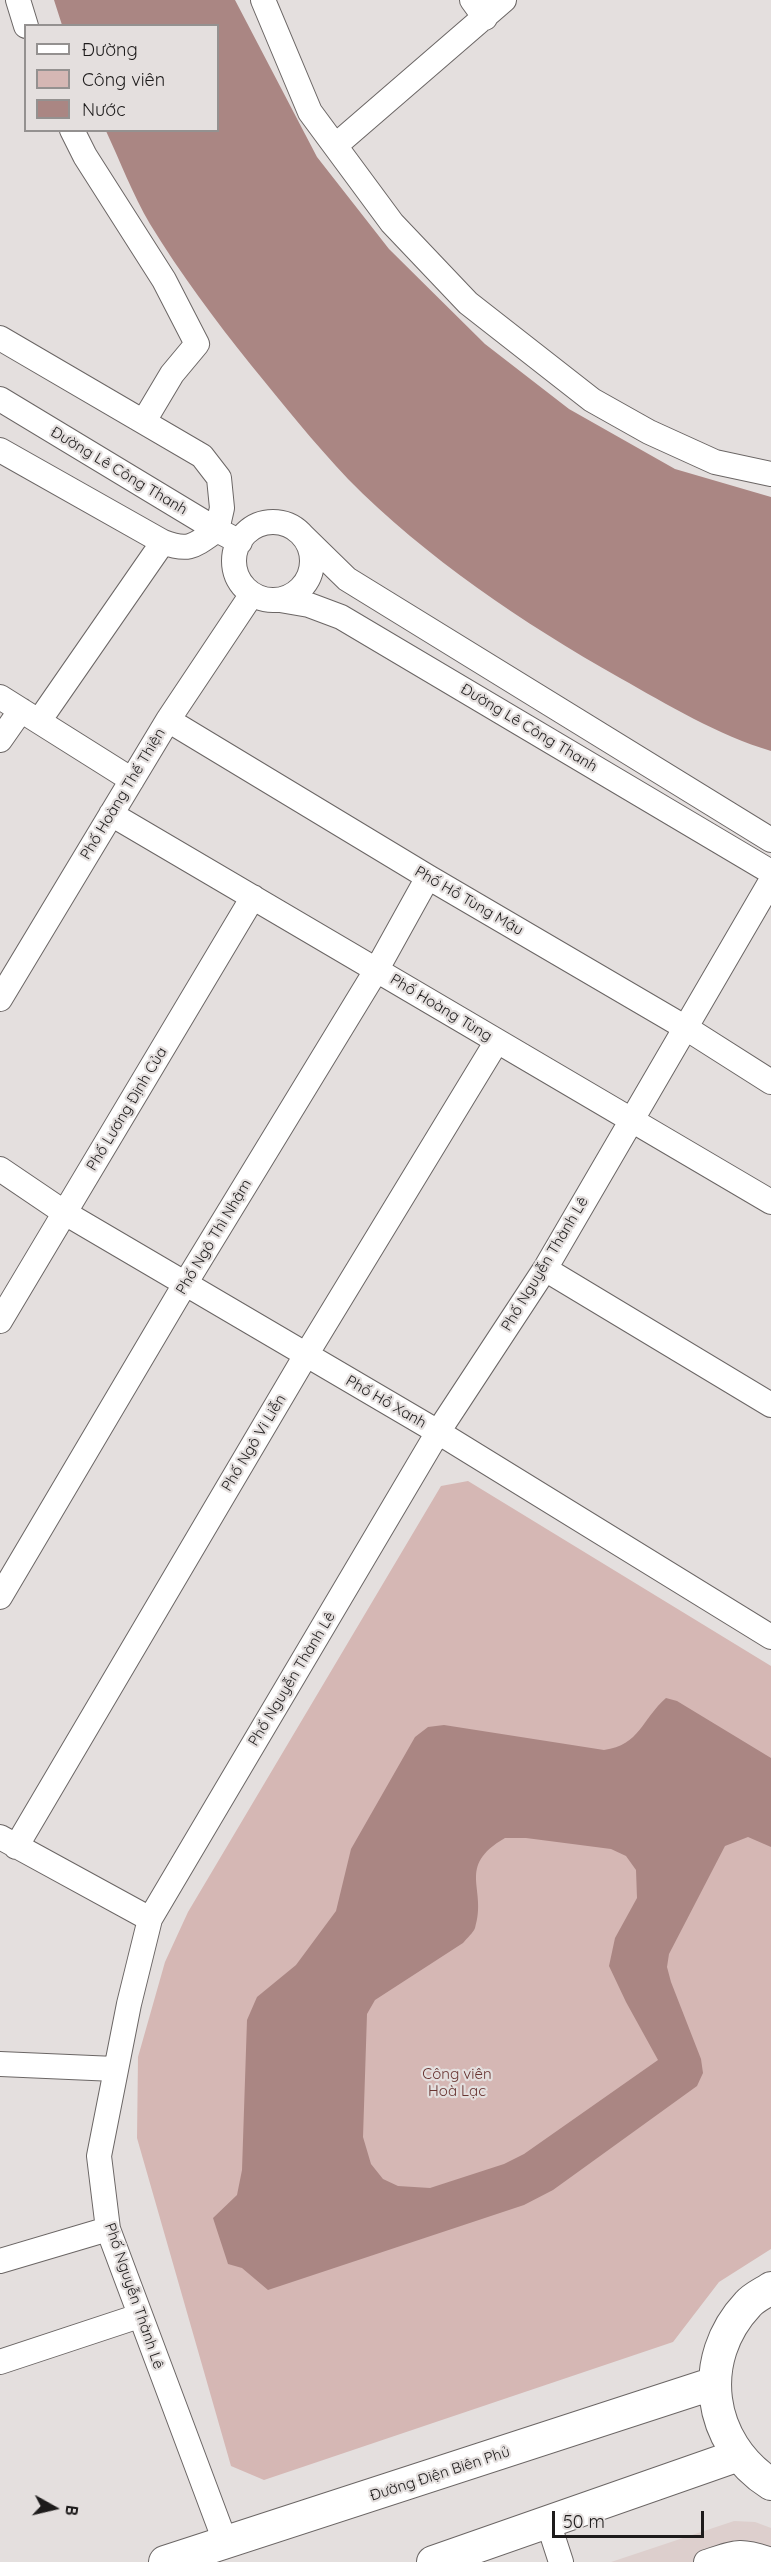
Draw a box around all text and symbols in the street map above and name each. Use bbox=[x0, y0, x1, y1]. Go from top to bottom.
legend bbox=[24, 24, 219, 132]
text: Đường bbox=[82, 38, 138, 61]
text: Công viên bbox=[82, 68, 165, 91]
text: Nước bbox=[82, 98, 126, 121]
street label: Đường Lê Công Thanh bbox=[48, 423, 190, 519]
street label: Đường Lê Công Thanh bbox=[458, 680, 600, 776]
street label: Phố Hoàng Thế Thiện bbox=[77, 725, 169, 863]
street label: Phố Hồ Tùng Mậu bbox=[412, 863, 526, 939]
street label: Phố Hoàng Tùng bbox=[387, 971, 495, 1045]
street label: Phố Lương Định Của bbox=[83, 1044, 171, 1174]
street label: Phố Ngô Thì Nhậm bbox=[173, 1176, 255, 1298]
street label: Phố Nguyễn Thành Lê bbox=[498, 1194, 592, 1334]
street label: Phố Hồ Xanh bbox=[343, 1372, 429, 1432]
street label: Phố Ngô Vi Liễn bbox=[218, 1391, 290, 1495]
street label: Phố Nguyễn Thành Lê bbox=[245, 1609, 339, 1749]
park label: Công viên Hoà Lạc bbox=[422, 2065, 492, 2100]
street label: Phố Nguyễn Thành Lê bbox=[101, 2221, 167, 2371]
street label: Đường Điện Biên Phủ bbox=[368, 2443, 512, 2505]
north arrow bbox=[24, 2478, 84, 2538]
scale bar bbox=[555, 2499, 706, 2537]
text: B bbox=[61, 2504, 82, 2517]
text: 50 m bbox=[563, 2510, 605, 2533]

